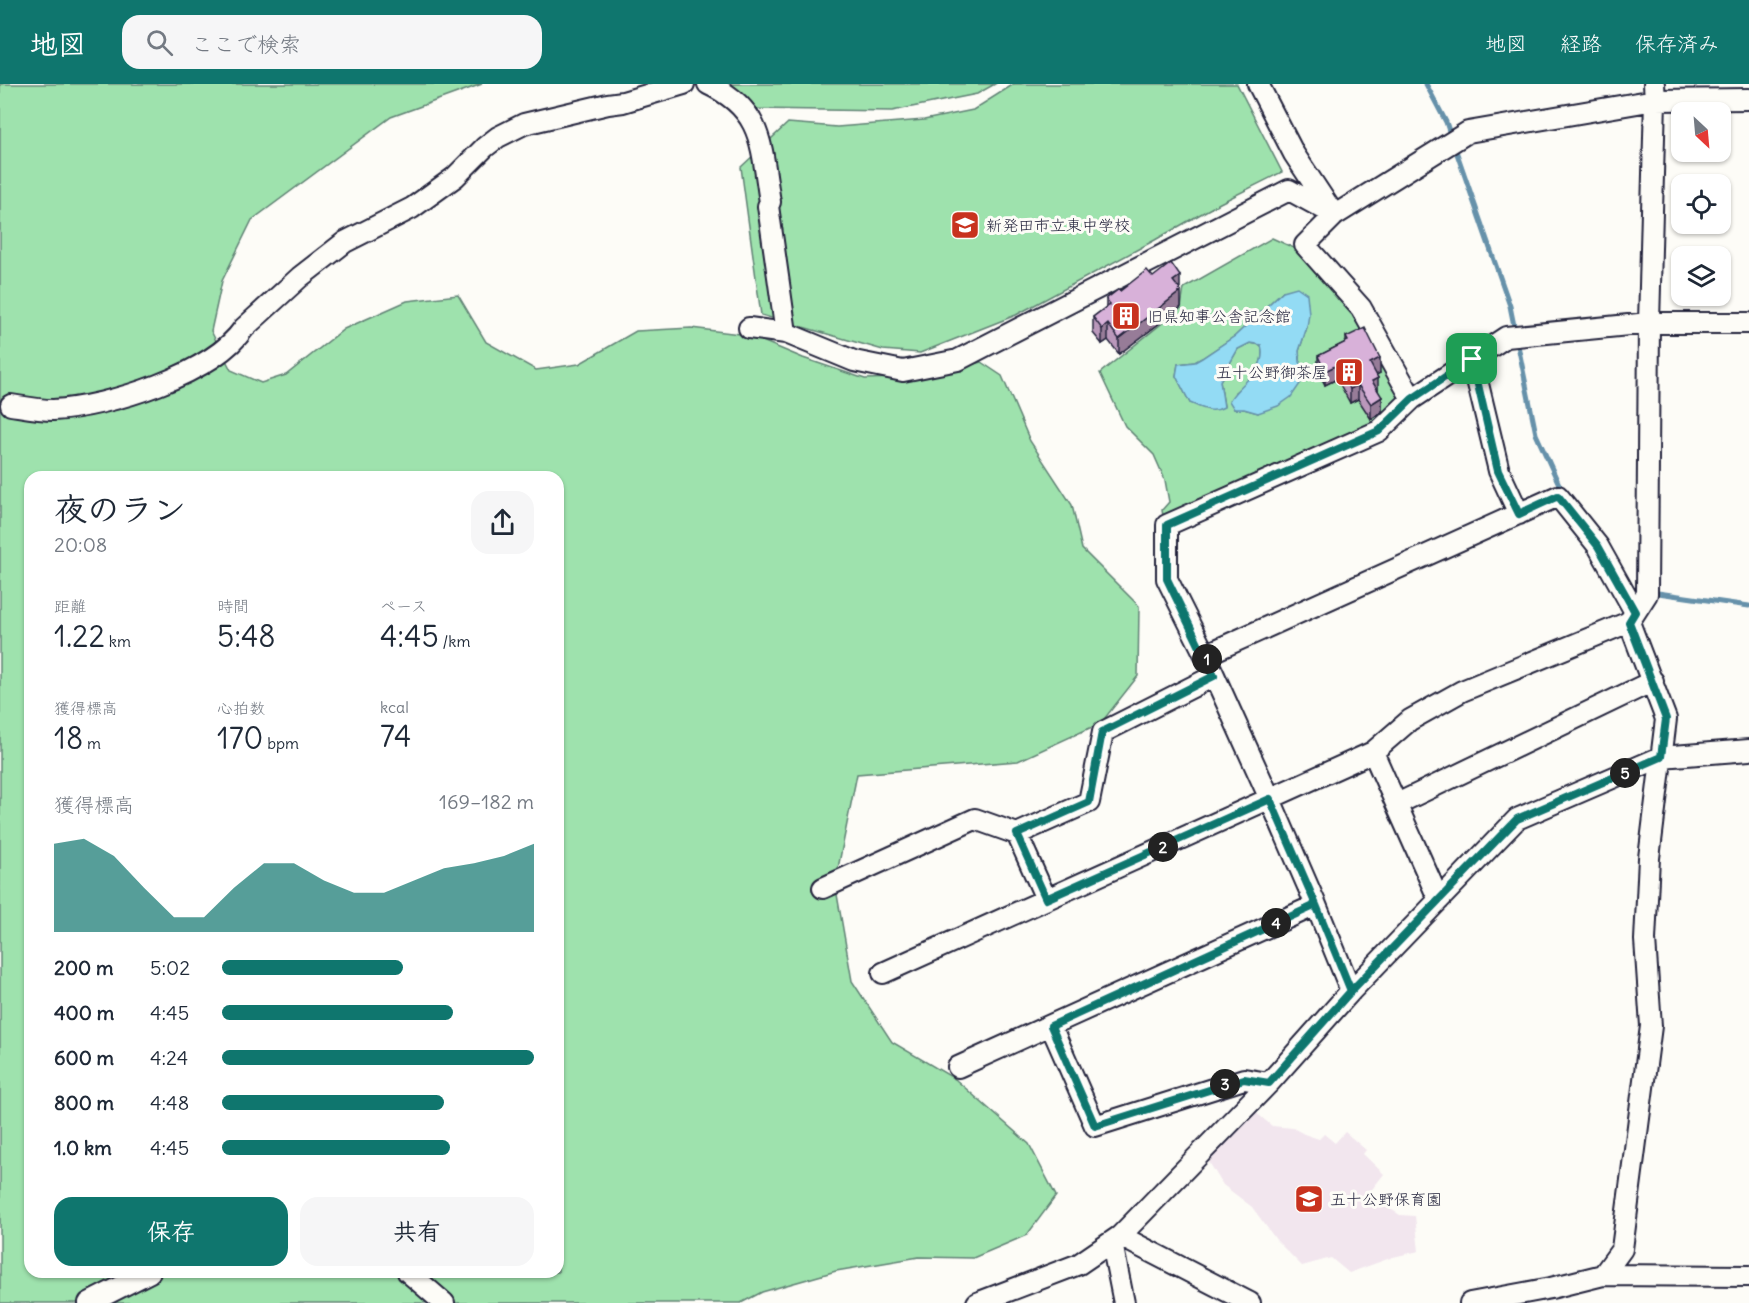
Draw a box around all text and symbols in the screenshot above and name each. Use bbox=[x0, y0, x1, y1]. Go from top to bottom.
search box bbox=[122, 15, 542, 69]
text: 地図 bbox=[30, 26, 86, 62]
icon: search bbox=[143, 26, 176, 59]
text: ここで検索 bbox=[191, 30, 301, 58]
text: 地図 bbox=[1485, 30, 1527, 57]
text: 経路 bbox=[1560, 30, 1602, 57]
text: 保存済み bbox=[1635, 30, 1719, 57]
north arrow bbox=[1671, 102, 1731, 162]
map controls bbox=[1671, 102, 1731, 306]
button: locate bbox=[1671, 174, 1731, 234]
school or university icon: 新発田市立東中学校 bbox=[949, 209, 981, 241]
place label: 新発田市立東中学校 bbox=[986, 215, 1130, 235]
button: layers bbox=[1671, 246, 1731, 306]
building icon: 旧県知事公舎記念館 bbox=[1110, 300, 1142, 332]
place label: 旧県知事公舎記念館 bbox=[1147, 306, 1291, 326]
pin bbox=[1446, 333, 1497, 384]
icon: arrive bbox=[1455, 342, 1488, 375]
building icon: 五十公野御茶屋 bbox=[1333, 356, 1365, 388]
place label: 五十公野御茶屋 bbox=[1216, 362, 1328, 382]
text: 夜のラン bbox=[54, 488, 186, 530]
button: share bbox=[471, 491, 534, 554]
text: 20:08 bbox=[54, 532, 107, 557]
text: 距離 bbox=[54, 596, 86, 616]
text: 時間 bbox=[217, 596, 249, 616]
text: ペース bbox=[380, 596, 427, 616]
text: 1.22 bbox=[54, 617, 105, 655]
text: 5:48 bbox=[217, 617, 276, 655]
text: 4:45 bbox=[380, 617, 439, 655]
text: km bbox=[105, 631, 131, 651]
text: /km bbox=[439, 631, 471, 651]
pin: 1 bbox=[1192, 644, 1222, 674]
text: 1 bbox=[1204, 649, 1210, 669]
text: kcal bbox=[380, 697, 409, 717]
text: 獲得標高 bbox=[54, 698, 118, 718]
text: 心拍数 bbox=[217, 698, 265, 718]
text: 74 bbox=[380, 717, 411, 755]
text: 18 bbox=[54, 719, 83, 757]
text: 170 bbox=[217, 719, 263, 757]
text: m bbox=[83, 733, 101, 753]
text: bpm bbox=[263, 733, 299, 753]
pin: 5 bbox=[1610, 758, 1640, 788]
text: 5 bbox=[1620, 763, 1630, 783]
text: 169–182 m bbox=[439, 789, 534, 814]
text: 獲得標高 bbox=[54, 792, 134, 817]
pin: 2 bbox=[1148, 832, 1178, 862]
text: 2 bbox=[1159, 837, 1167, 857]
pin: 4 bbox=[1261, 908, 1291, 938]
text: 4 bbox=[1271, 913, 1281, 933]
text: 200 m bbox=[54, 955, 114, 980]
text: 5:02 bbox=[150, 955, 190, 980]
text: 400 m bbox=[54, 1000, 114, 1025]
text: 4:45 bbox=[150, 1000, 189, 1025]
text: 600 m bbox=[54, 1045, 114, 1070]
text: 4:24 bbox=[150, 1045, 188, 1070]
pin: 3 bbox=[1210, 1069, 1240, 1099]
text: 3 bbox=[1220, 1074, 1230, 1094]
text: 800 m bbox=[54, 1090, 114, 1115]
text: 4:48 bbox=[150, 1090, 189, 1115]
text: 1.0 km bbox=[54, 1135, 112, 1160]
text: 4:45 bbox=[150, 1135, 189, 1160]
school or university icon: 五十公野保育園 bbox=[1293, 1183, 1325, 1215]
place label: 五十公野保育園 bbox=[1330, 1189, 1442, 1209]
button: 保存 bbox=[54, 1197, 288, 1266]
button: 共有 bbox=[300, 1197, 534, 1266]

